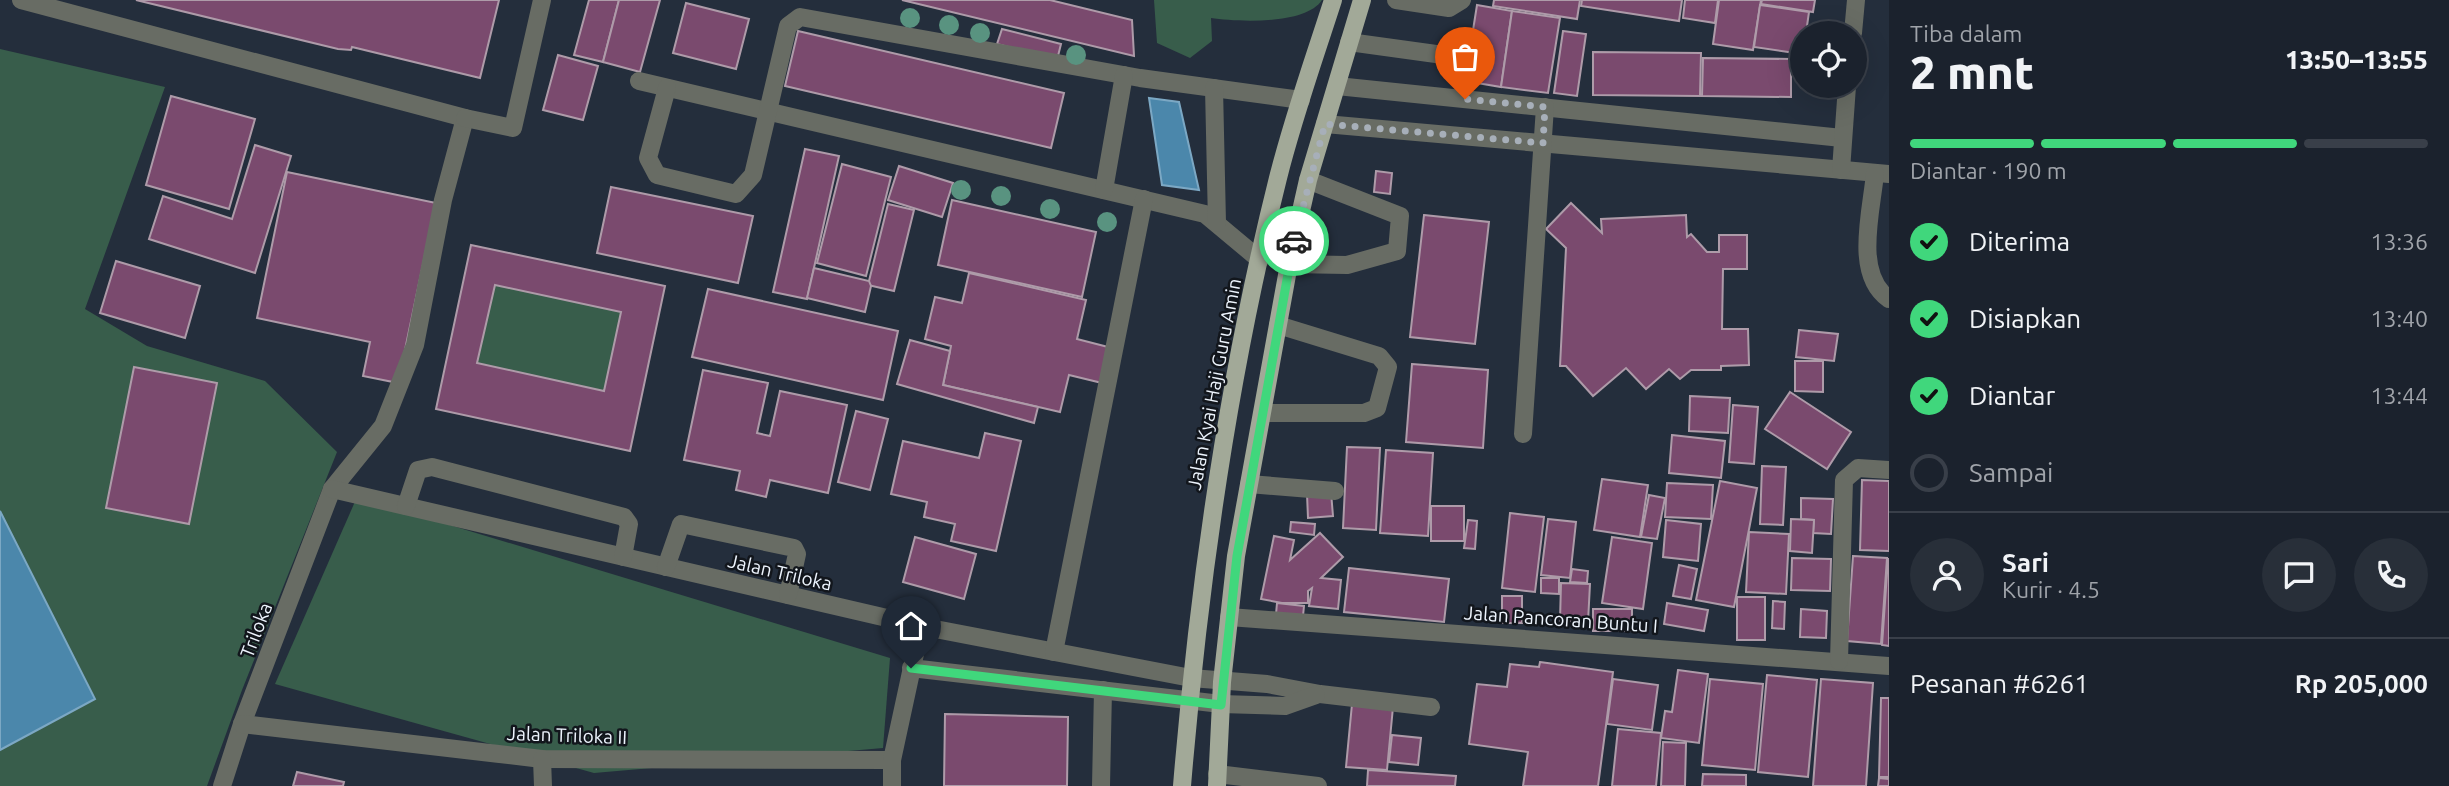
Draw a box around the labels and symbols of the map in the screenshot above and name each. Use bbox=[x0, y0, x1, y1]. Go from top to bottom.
pin bbox=[1435, 27, 1495, 99]
courier bbox=[1259, 206, 1329, 276]
street label: Jalan Kyai Haji Guru Amin bbox=[1183, 276, 1245, 492]
street label: Jalan Triloka bbox=[726, 549, 834, 595]
pin bbox=[881, 596, 941, 668]
street label: Triloka bbox=[235, 599, 277, 661]
street label: Jalan Pancoran Buntu I bbox=[1463, 601, 1659, 637]
street label: Jalan Triloka II bbox=[506, 722, 628, 748]

